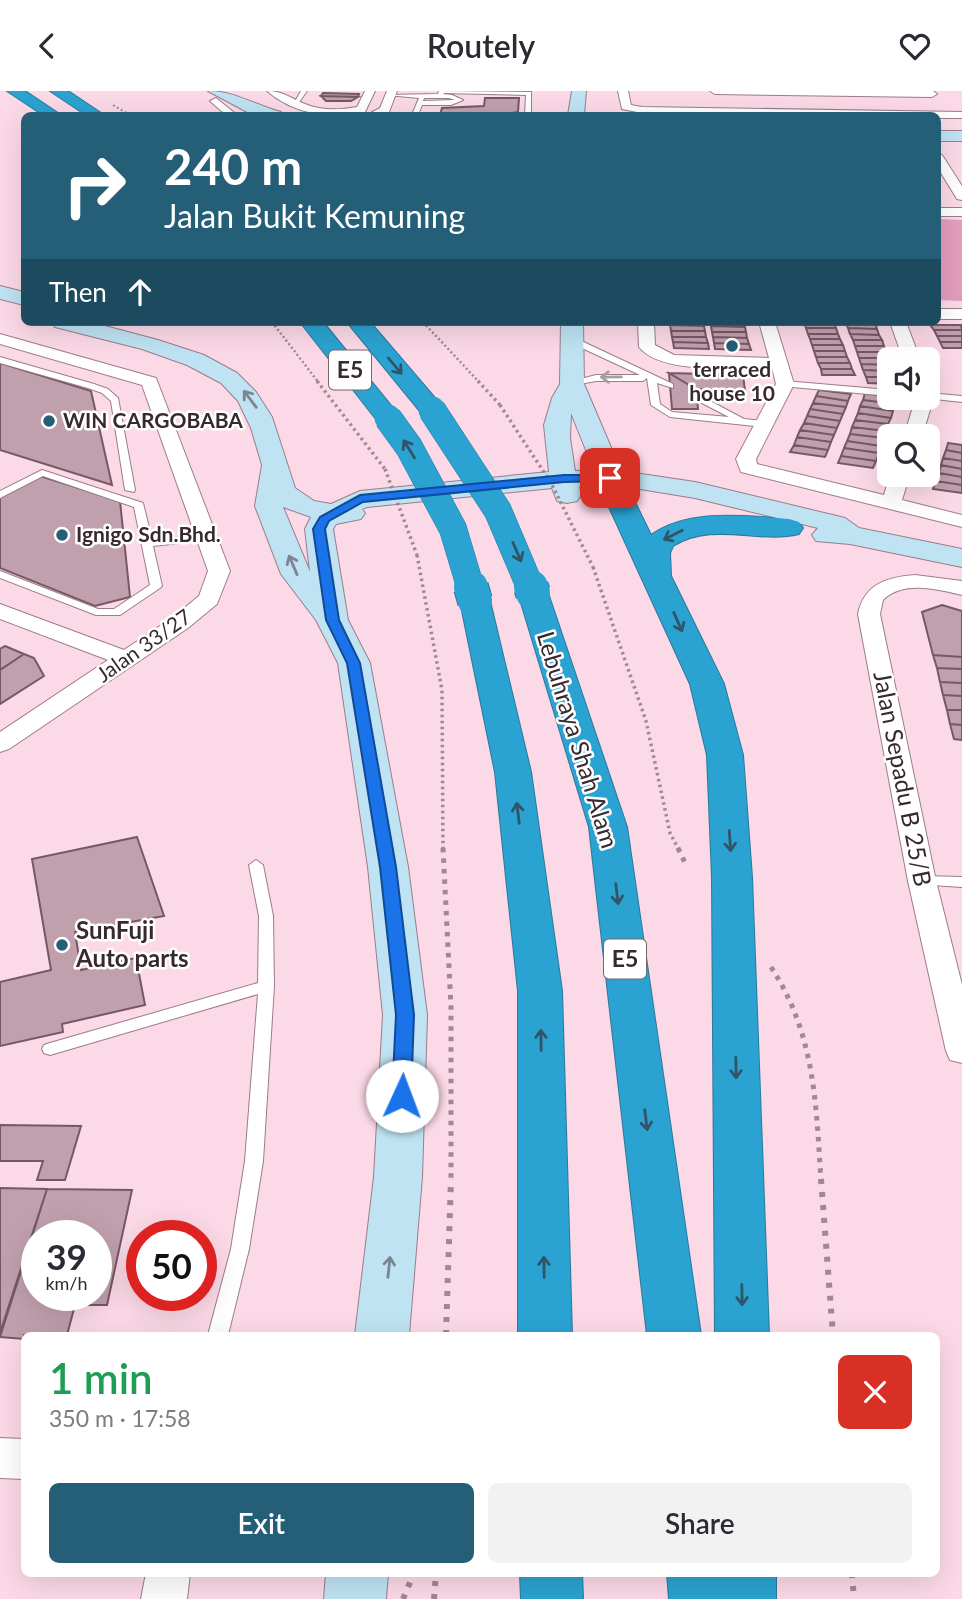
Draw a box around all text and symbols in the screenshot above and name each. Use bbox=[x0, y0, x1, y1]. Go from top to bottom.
text: Routely bbox=[427, 26, 535, 65]
icon: back bbox=[28, 27, 66, 65]
icon: heart bbox=[896, 27, 934, 65]
text: 240 m bbox=[164, 137, 302, 195]
icon: right bbox=[49, 140, 140, 231]
text: Jalan Bukit Kemuning bbox=[164, 196, 465, 235]
icon: ahead bbox=[121, 273, 159, 311]
text: Then bbox=[49, 276, 107, 308]
marker: terraced house 10 bbox=[724, 338, 740, 354]
map controls bbox=[877, 347, 940, 487]
button: sound bbox=[877, 347, 940, 410]
road number: E5 bbox=[329, 351, 371, 389]
one-way arrow bbox=[387, 356, 403, 374]
place label: terraced house 10 bbox=[689, 356, 775, 405]
one-way arrow bbox=[600, 371, 623, 384]
one-way arrow bbox=[243, 391, 258, 409]
place label: WIN CARGOBABA bbox=[63, 407, 243, 432]
marker: WIN CARGOBABA bbox=[41, 413, 57, 429]
button: search bbox=[877, 424, 940, 487]
one-way arrow bbox=[402, 439, 416, 459]
pin bbox=[580, 448, 640, 508]
icon: arrive bbox=[591, 459, 629, 497]
place label: Ignigo Sdn.Bhd. bbox=[76, 521, 221, 546]
marker: Ignigo Sdn.Bhd. bbox=[54, 527, 70, 543]
one-way arrow bbox=[664, 528, 684, 542]
one-way arrow bbox=[511, 541, 524, 562]
one-way arrow bbox=[285, 554, 298, 576]
street label: Jalan 33/27 bbox=[91, 603, 195, 686]
one-way arrow bbox=[672, 610, 685, 632]
street label: Lebuhraya Shah Alam bbox=[532, 628, 625, 851]
street label: Jalan Sepadu B 25/B bbox=[868, 669, 939, 889]
one-way arrow bbox=[511, 803, 524, 825]
one-way arrow bbox=[724, 829, 737, 851]
one-way arrow bbox=[610, 882, 623, 905]
place label: SunFuji Auto parts bbox=[75, 915, 189, 972]
marker: SunFuji Auto parts bbox=[54, 937, 70, 953]
road number: E5 bbox=[604, 939, 646, 979]
one-way arrow bbox=[534, 1028, 548, 1051]
one-way arrow bbox=[730, 1056, 743, 1079]
position arrow bbox=[365, 1059, 439, 1133]
one-way arrow bbox=[639, 1108, 652, 1130]
speed limit sign: 50 bbox=[126, 1220, 217, 1311]
text: 39 bbox=[46, 1235, 87, 1277]
one-way arrow bbox=[537, 1256, 551, 1279]
one-way arrow bbox=[382, 1257, 395, 1279]
text: km/h bbox=[45, 1272, 88, 1294]
one-way arrow bbox=[735, 1284, 748, 1307]
text: 1 min bbox=[49, 1353, 153, 1403]
button: close bbox=[838, 1355, 912, 1429]
text: 350 m · 17:58 bbox=[49, 1404, 191, 1432]
button: Exit bbox=[49, 1483, 474, 1563]
button: Share bbox=[488, 1483, 912, 1563]

